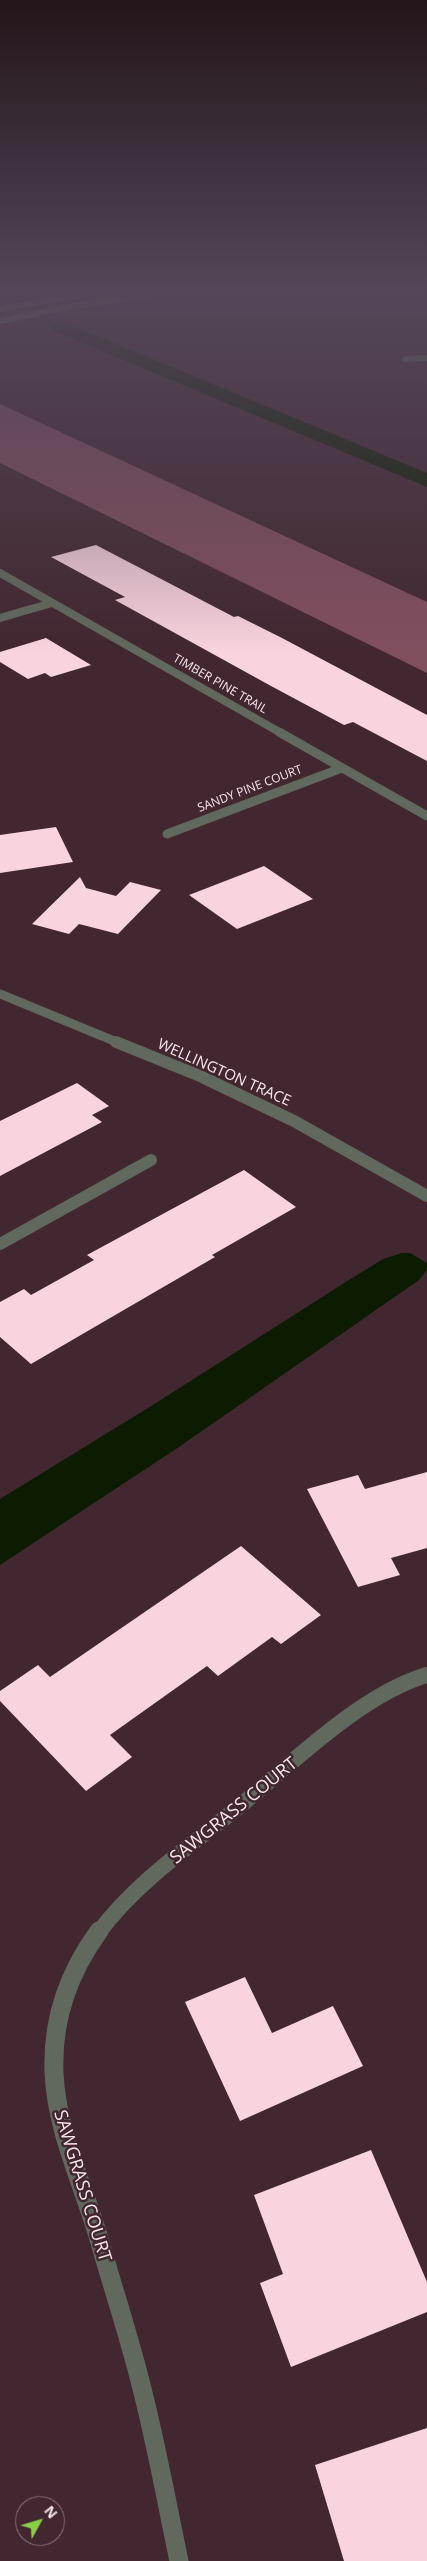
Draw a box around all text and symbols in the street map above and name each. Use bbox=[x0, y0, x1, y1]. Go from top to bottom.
street label: TIMBER PINE TRAIL bbox=[170, 651, 270, 717]
street label: SANDY PINE COURT bbox=[196, 762, 304, 816]
street label: WELLINGTON TRACE bbox=[154, 1035, 294, 1111]
street label: SAWGRASS COURT bbox=[166, 1753, 302, 1869]
street label: SAWGRASS COURT bbox=[49, 2108, 115, 2264]
north arrow bbox=[15, 2496, 65, 2546]
text: N bbox=[40, 2501, 62, 2522]

